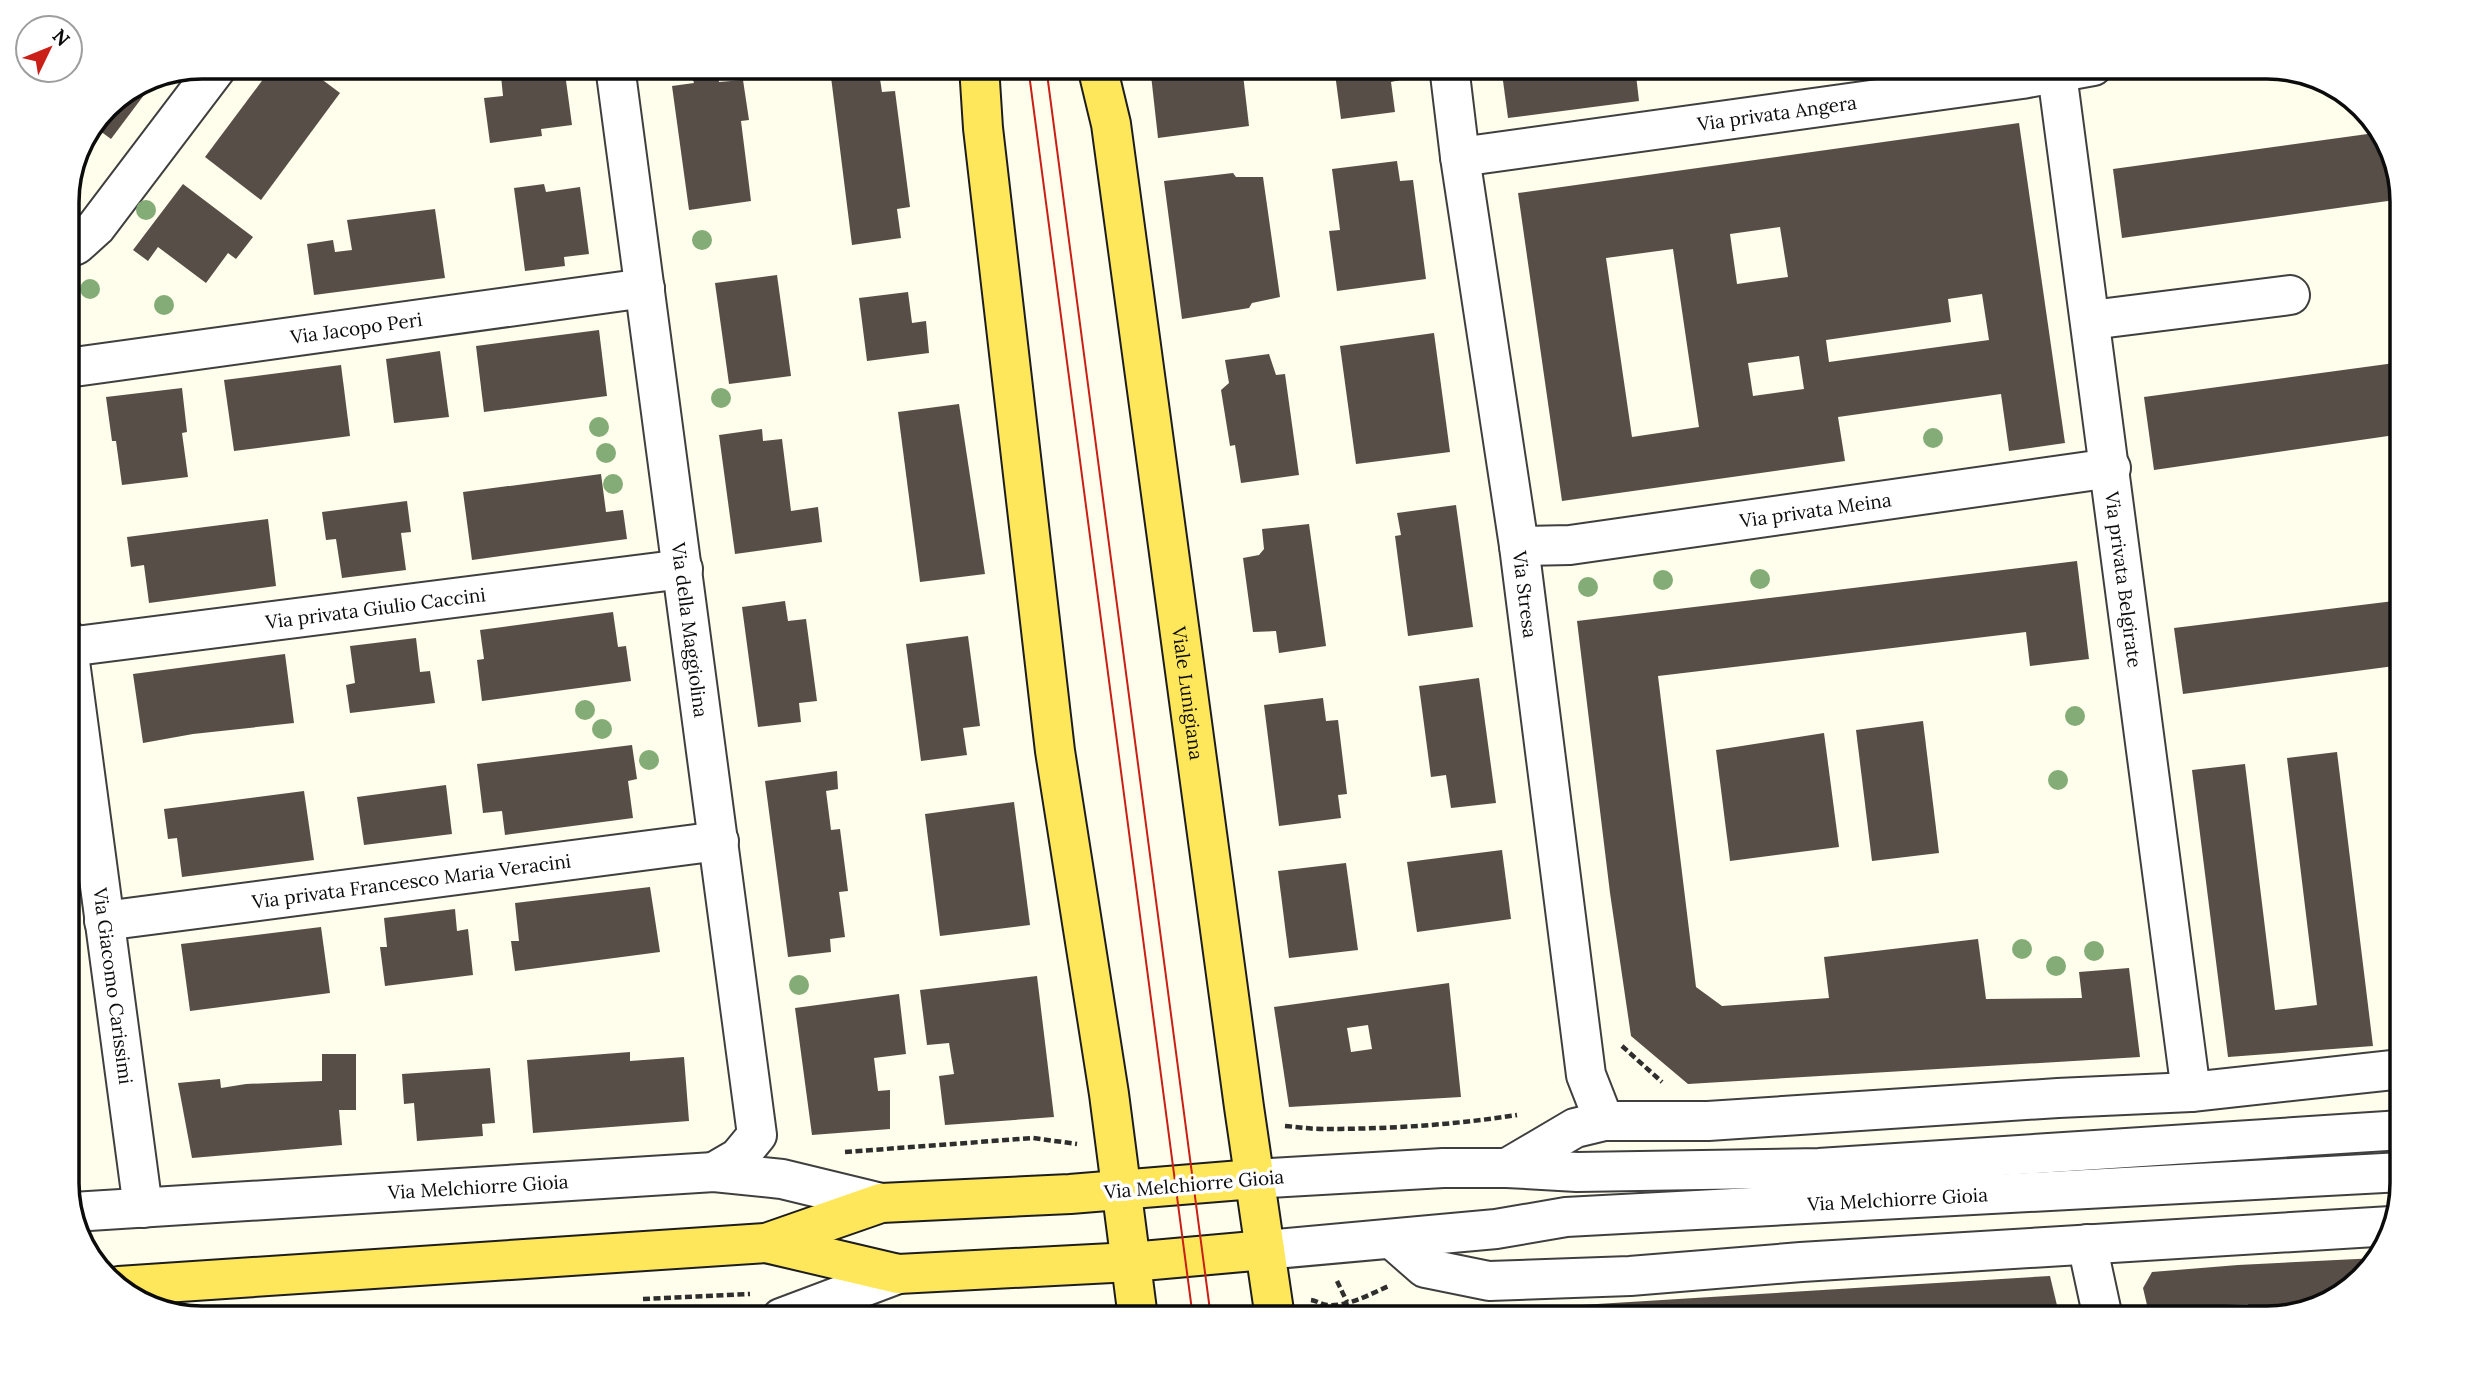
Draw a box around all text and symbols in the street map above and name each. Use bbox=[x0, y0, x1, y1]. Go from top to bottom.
north arrow bbox=[14, 14, 84, 84]
text: N bbox=[48, 24, 75, 51]
street label: Via privata Angera bbox=[1695, 90, 1858, 136]
street label: Via Jacopo Peri bbox=[288, 307, 424, 349]
street label: Via privata Meina bbox=[1737, 487, 1893, 533]
street label: Via privata Belgirate bbox=[2100, 489, 2147, 669]
street label: Via della Maggiolina bbox=[666, 540, 713, 719]
street label: Via Stresa bbox=[1508, 549, 1543, 640]
street label: Via privata Giulio Caccini bbox=[263, 582, 487, 634]
street label: Viale Lunigiana bbox=[1167, 624, 1209, 762]
street label: Via privata Francesco Maria Veracini bbox=[250, 848, 572, 914]
street label: Via Giacomo Carissimi bbox=[88, 885, 138, 1086]
street label: Via Melchiorre Gioia bbox=[1102, 1164, 1285, 1204]
street label: Via Melchiorre Gioia bbox=[386, 1169, 569, 1204]
street label: Via Melchiorre Gioia bbox=[1806, 1182, 1989, 1216]

